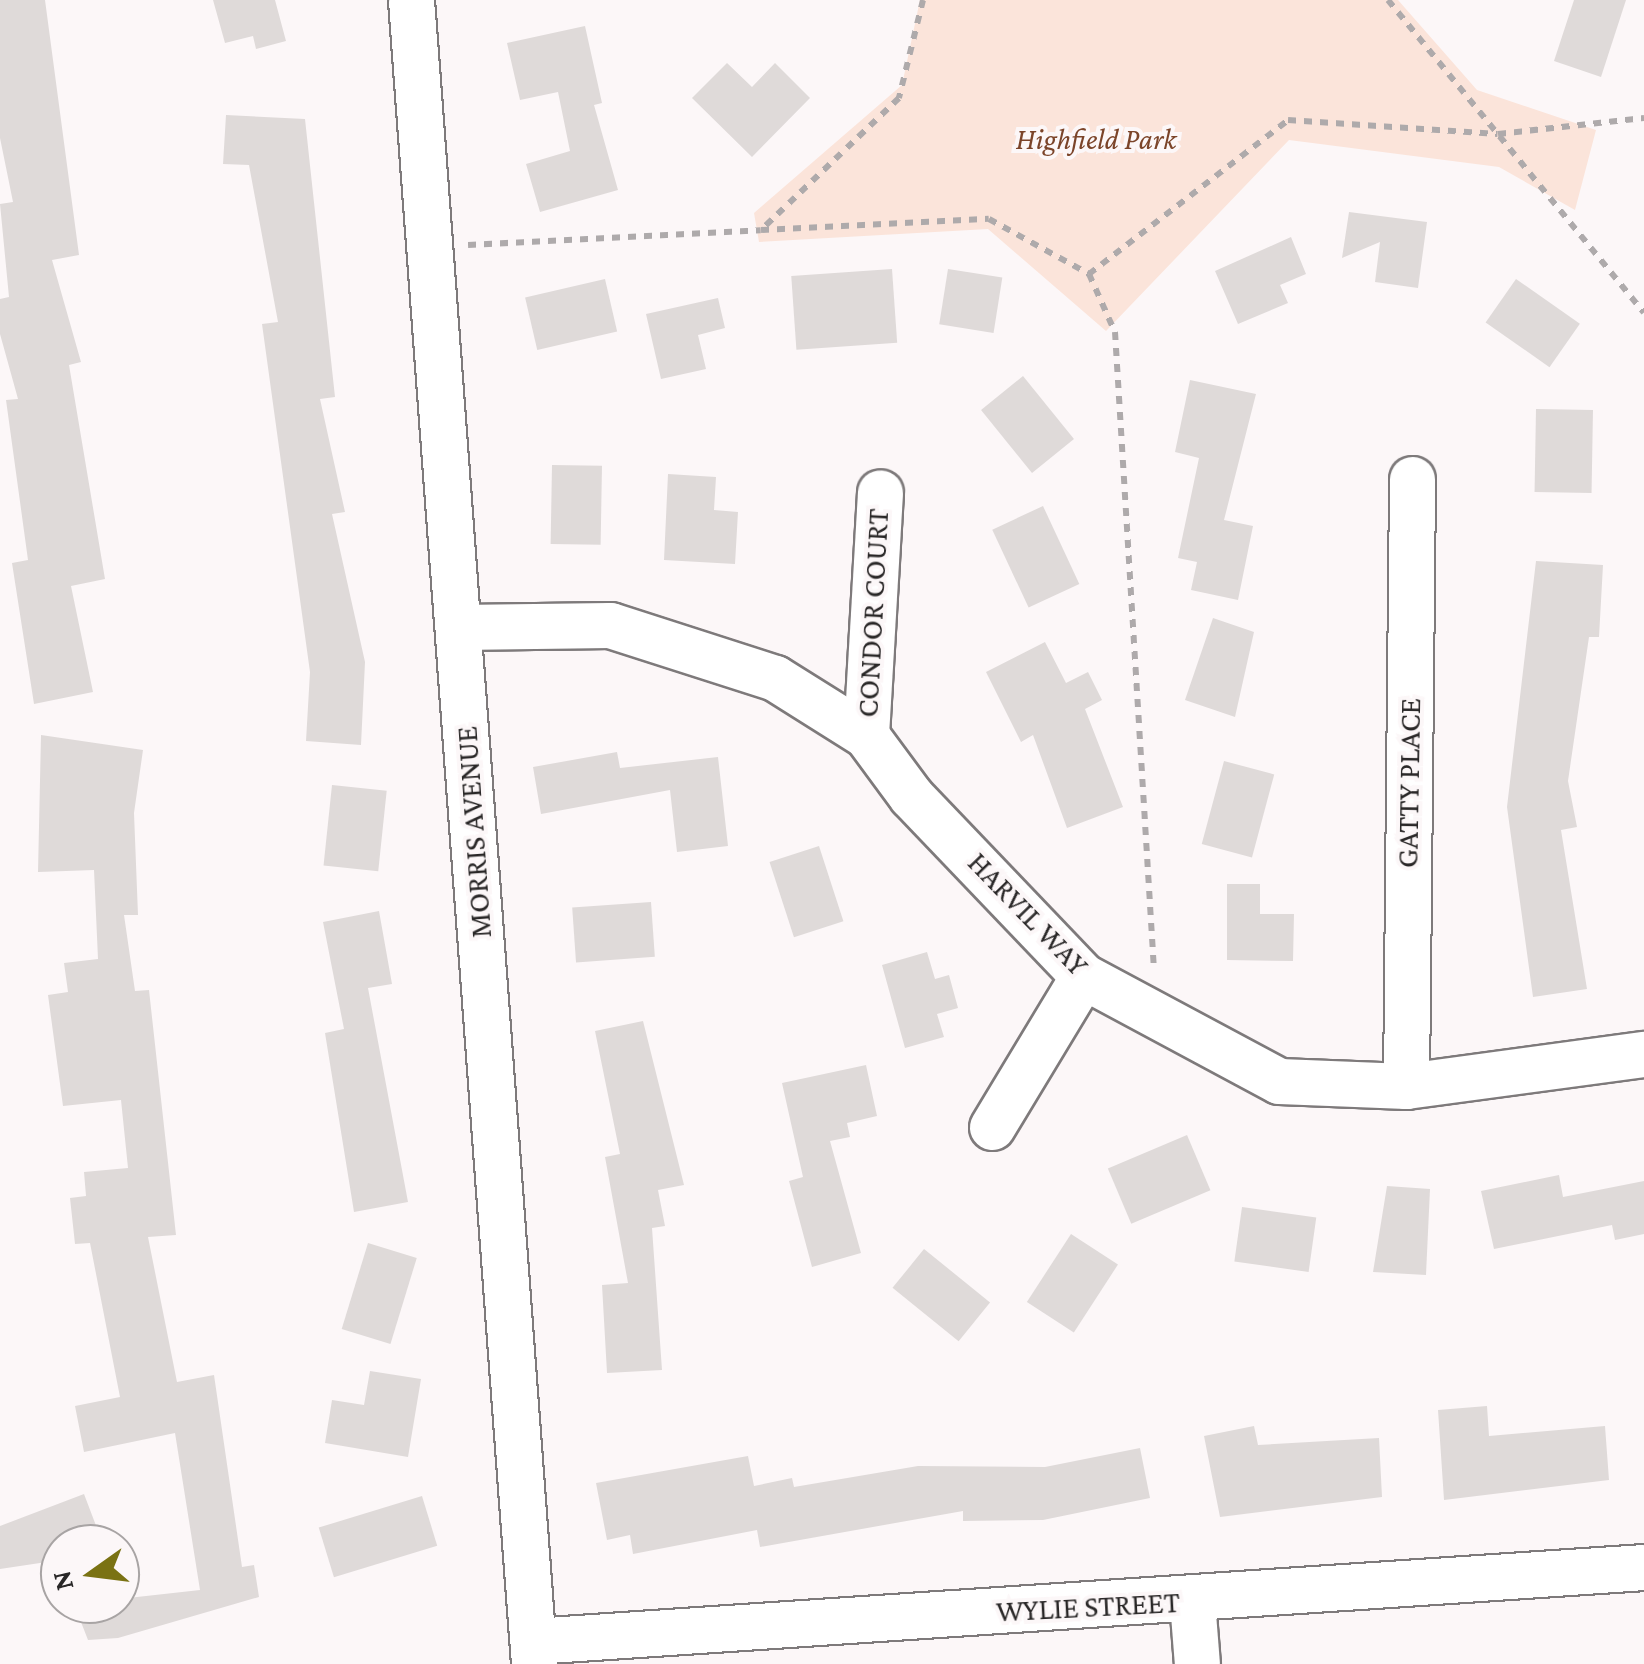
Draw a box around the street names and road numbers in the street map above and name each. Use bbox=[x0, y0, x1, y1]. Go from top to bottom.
street label: CONDOR COURT bbox=[850, 508, 896, 718]
street label: GATTY PLACE bbox=[1390, 698, 1428, 868]
street label: MORRIS AVENUE bbox=[449, 725, 499, 939]
street label: HARVIL WAY bbox=[960, 845, 1096, 983]
street label: WYLIE STREET bbox=[995, 1584, 1181, 1630]

